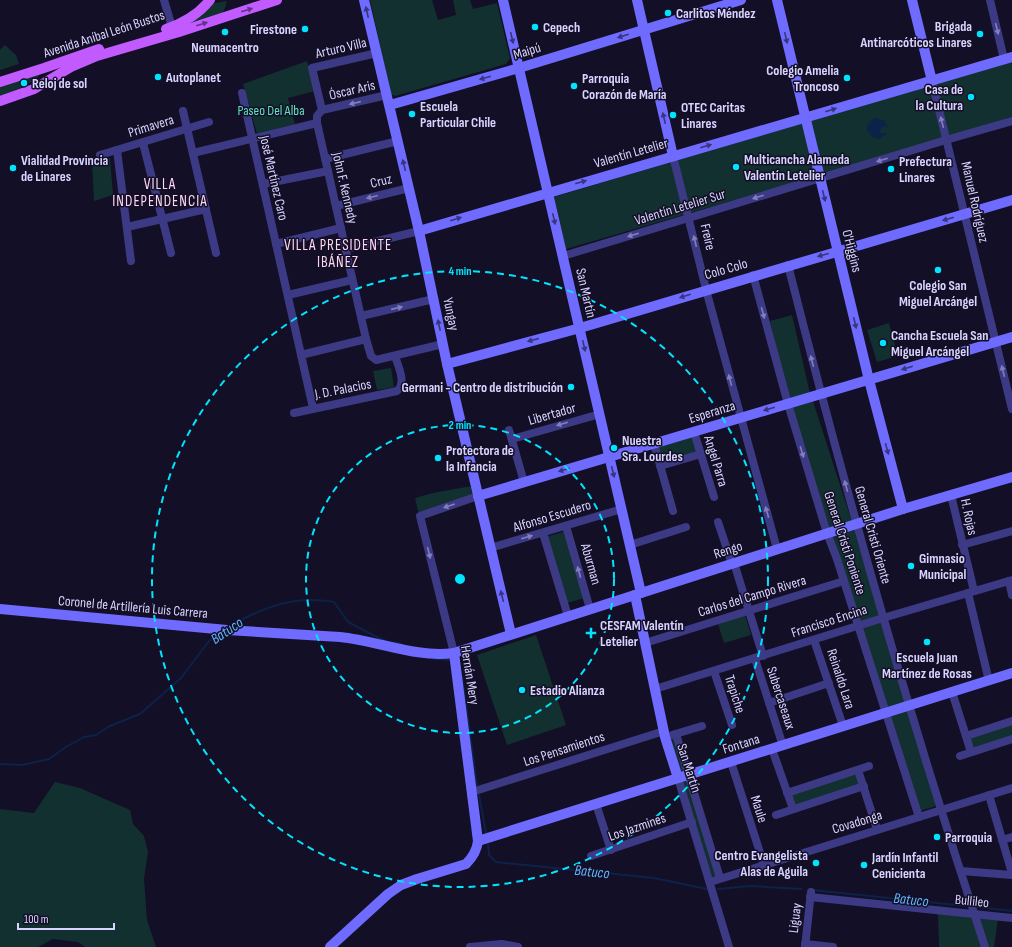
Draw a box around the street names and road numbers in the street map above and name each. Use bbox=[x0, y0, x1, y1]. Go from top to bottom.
street label: Avenida Aníbal León Bustos bbox=[40, 6, 167, 62]
street label: Arturo Villa bbox=[313, 34, 368, 62]
street label: Maipú bbox=[511, 39, 543, 63]
street label: Óscar Aris bbox=[327, 76, 377, 104]
street label: Primavera bbox=[126, 111, 176, 141]
street label: José Martínez Caro bbox=[256, 133, 292, 222]
street label: Valentín Letelier bbox=[592, 134, 670, 172]
street label: John F. Kennedy bbox=[328, 150, 362, 226]
street label: Manuel Rodríguez bbox=[957, 160, 993, 244]
street label: Cruz bbox=[368, 170, 394, 192]
street label: Valentín Letelier Sur bbox=[632, 185, 728, 229]
street label: Freire bbox=[697, 222, 719, 252]
street label: O'Higgins bbox=[838, 228, 866, 274]
street label: Colo Colo bbox=[703, 255, 750, 283]
street label: San Martín bbox=[572, 267, 600, 319]
street label: Yungay bbox=[439, 296, 463, 333]
street label: J. D. Palacios bbox=[312, 375, 373, 403]
street label: Esperanza bbox=[687, 397, 737, 427]
street label: Libertador bbox=[526, 399, 578, 429]
street label: Angel Parra bbox=[700, 432, 732, 489]
street label: General Cristi Oriente bbox=[851, 484, 895, 586]
street label: General Cristi Poniente bbox=[820, 489, 870, 597]
street label: Alfonso Escudero bbox=[510, 496, 593, 536]
street label: H. Rojas bbox=[957, 497, 981, 537]
street label: Rengo bbox=[711, 537, 745, 563]
street label: Aburman bbox=[577, 540, 605, 587]
street label: Carlos del Campo Rivera bbox=[696, 572, 808, 620]
street label: Coronel de Artillería Luis Carrera bbox=[58, 592, 208, 622]
street label: Francisco Encina bbox=[789, 601, 869, 641]
street label: Hernán Mery bbox=[457, 644, 483, 706]
street label: Reinaldo Lara bbox=[823, 647, 859, 711]
street label: Subercaseaux bbox=[763, 664, 799, 732]
street label: Trapiche bbox=[721, 673, 749, 715]
street label: Los Pensamientos bbox=[521, 728, 607, 770]
street label: Fontana bbox=[720, 730, 762, 758]
street label: San Martín bbox=[673, 741, 705, 795]
street label: Maule bbox=[747, 793, 771, 825]
street label: Covadonga bbox=[830, 806, 884, 838]
street label: Los Jazmines bbox=[606, 809, 668, 845]
street label: Bullileo bbox=[954, 891, 990, 911]
street label: Liguay bbox=[785, 902, 805, 934]

